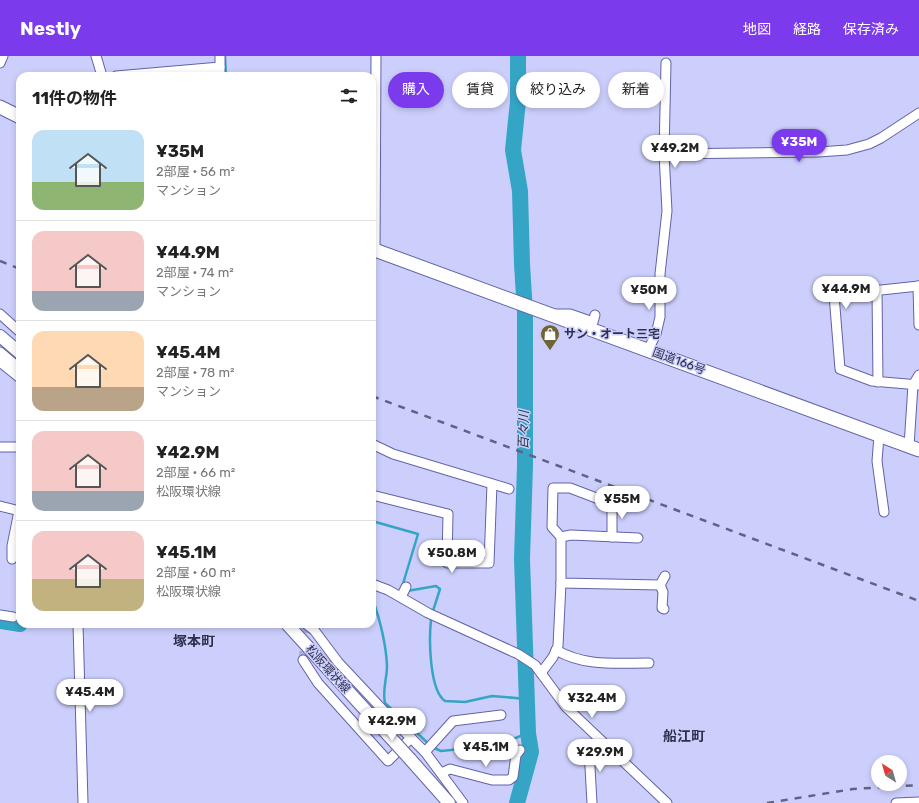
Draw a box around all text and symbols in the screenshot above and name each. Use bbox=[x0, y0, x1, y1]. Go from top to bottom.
text: Nestly bbox=[20, 17, 81, 40]
text: 地図 bbox=[743, 21, 771, 38]
text: 経路 bbox=[793, 21, 821, 38]
text: 保存済み bbox=[843, 21, 899, 38]
chip: 購入 bbox=[388, 72, 444, 108]
chip: 賃貸 bbox=[452, 72, 508, 108]
chip: 絞り込み bbox=[516, 72, 600, 108]
chip: 新着 bbox=[608, 72, 664, 108]
icon: filters bbox=[338, 85, 360, 107]
text: 11件の物件 bbox=[32, 88, 117, 108]
pin: ¥35M bbox=[775, 129, 823, 163]
text: ¥35M bbox=[781, 134, 817, 149]
pin: ¥49.2M bbox=[642, 135, 708, 169]
text: ¥49.2M bbox=[651, 140, 699, 155]
text: ¥35M bbox=[156, 141, 204, 161]
icon: home bbox=[64, 146, 112, 194]
text: 2部屋 · 56 m² bbox=[156, 164, 235, 179]
text: マンション bbox=[156, 183, 221, 198]
text: ¥44.9M bbox=[156, 242, 220, 262]
icon: home bbox=[64, 247, 112, 295]
text: 2部屋 · 74 m² bbox=[156, 265, 234, 280]
pin: ¥44.9M bbox=[813, 276, 879, 310]
pin: ¥50M bbox=[625, 277, 673, 311]
text: ¥44.9M bbox=[822, 281, 870, 296]
text: ¥50M bbox=[631, 282, 667, 297]
text: マンション bbox=[156, 284, 221, 299]
shop icon: サン・オート三宅 bbox=[539, 323, 561, 351]
place label: サン・オート三宅 bbox=[564, 327, 660, 341]
text: ¥45.4M bbox=[156, 342, 221, 362]
street label: 国道166号 bbox=[650, 345, 708, 377]
icon: home bbox=[64, 347, 112, 395]
text: 2部屋 · 78 m² bbox=[156, 365, 234, 380]
text: マンション bbox=[156, 384, 221, 399]
water label: 百々川 bbox=[516, 408, 531, 450]
text: ¥42.9M bbox=[156, 442, 220, 462]
icon: home bbox=[64, 447, 112, 495]
text: 2部屋 · 66 m² bbox=[156, 465, 235, 480]
text: 松阪環状線 bbox=[156, 484, 221, 499]
pin: ¥55M bbox=[598, 486, 646, 520]
text: ¥55M bbox=[604, 491, 640, 506]
pin: ¥50.8M bbox=[419, 540, 485, 574]
text: ¥45.1M bbox=[156, 542, 217, 562]
text: ¥50.8M bbox=[427, 545, 477, 560]
icon: home bbox=[64, 547, 112, 595]
text: 2部屋 · 60 m² bbox=[156, 565, 236, 580]
text: 松阪環状線 bbox=[156, 584, 221, 599]
district label: 塚本町 bbox=[173, 633, 215, 650]
street label: 松阪環状線 bbox=[303, 642, 353, 696]
pin: ¥45.4M bbox=[57, 679, 123, 713]
text: ¥45.4M bbox=[65, 684, 115, 699]
pin: ¥32.4M bbox=[559, 685, 625, 719]
text: ¥32.4M bbox=[567, 690, 617, 705]
pin: ¥42.9M bbox=[359, 708, 425, 742]
text: ¥42.9M bbox=[368, 713, 416, 728]
district label: 船江町 bbox=[663, 728, 705, 745]
pin: ¥45.1M bbox=[453, 734, 519, 768]
text: ¥45.1M bbox=[463, 739, 509, 754]
pin: ¥29.9M bbox=[567, 739, 633, 773]
text: ¥29.9M bbox=[576, 744, 624, 759]
north arrow bbox=[871, 755, 907, 791]
map controls bbox=[871, 755, 907, 791]

